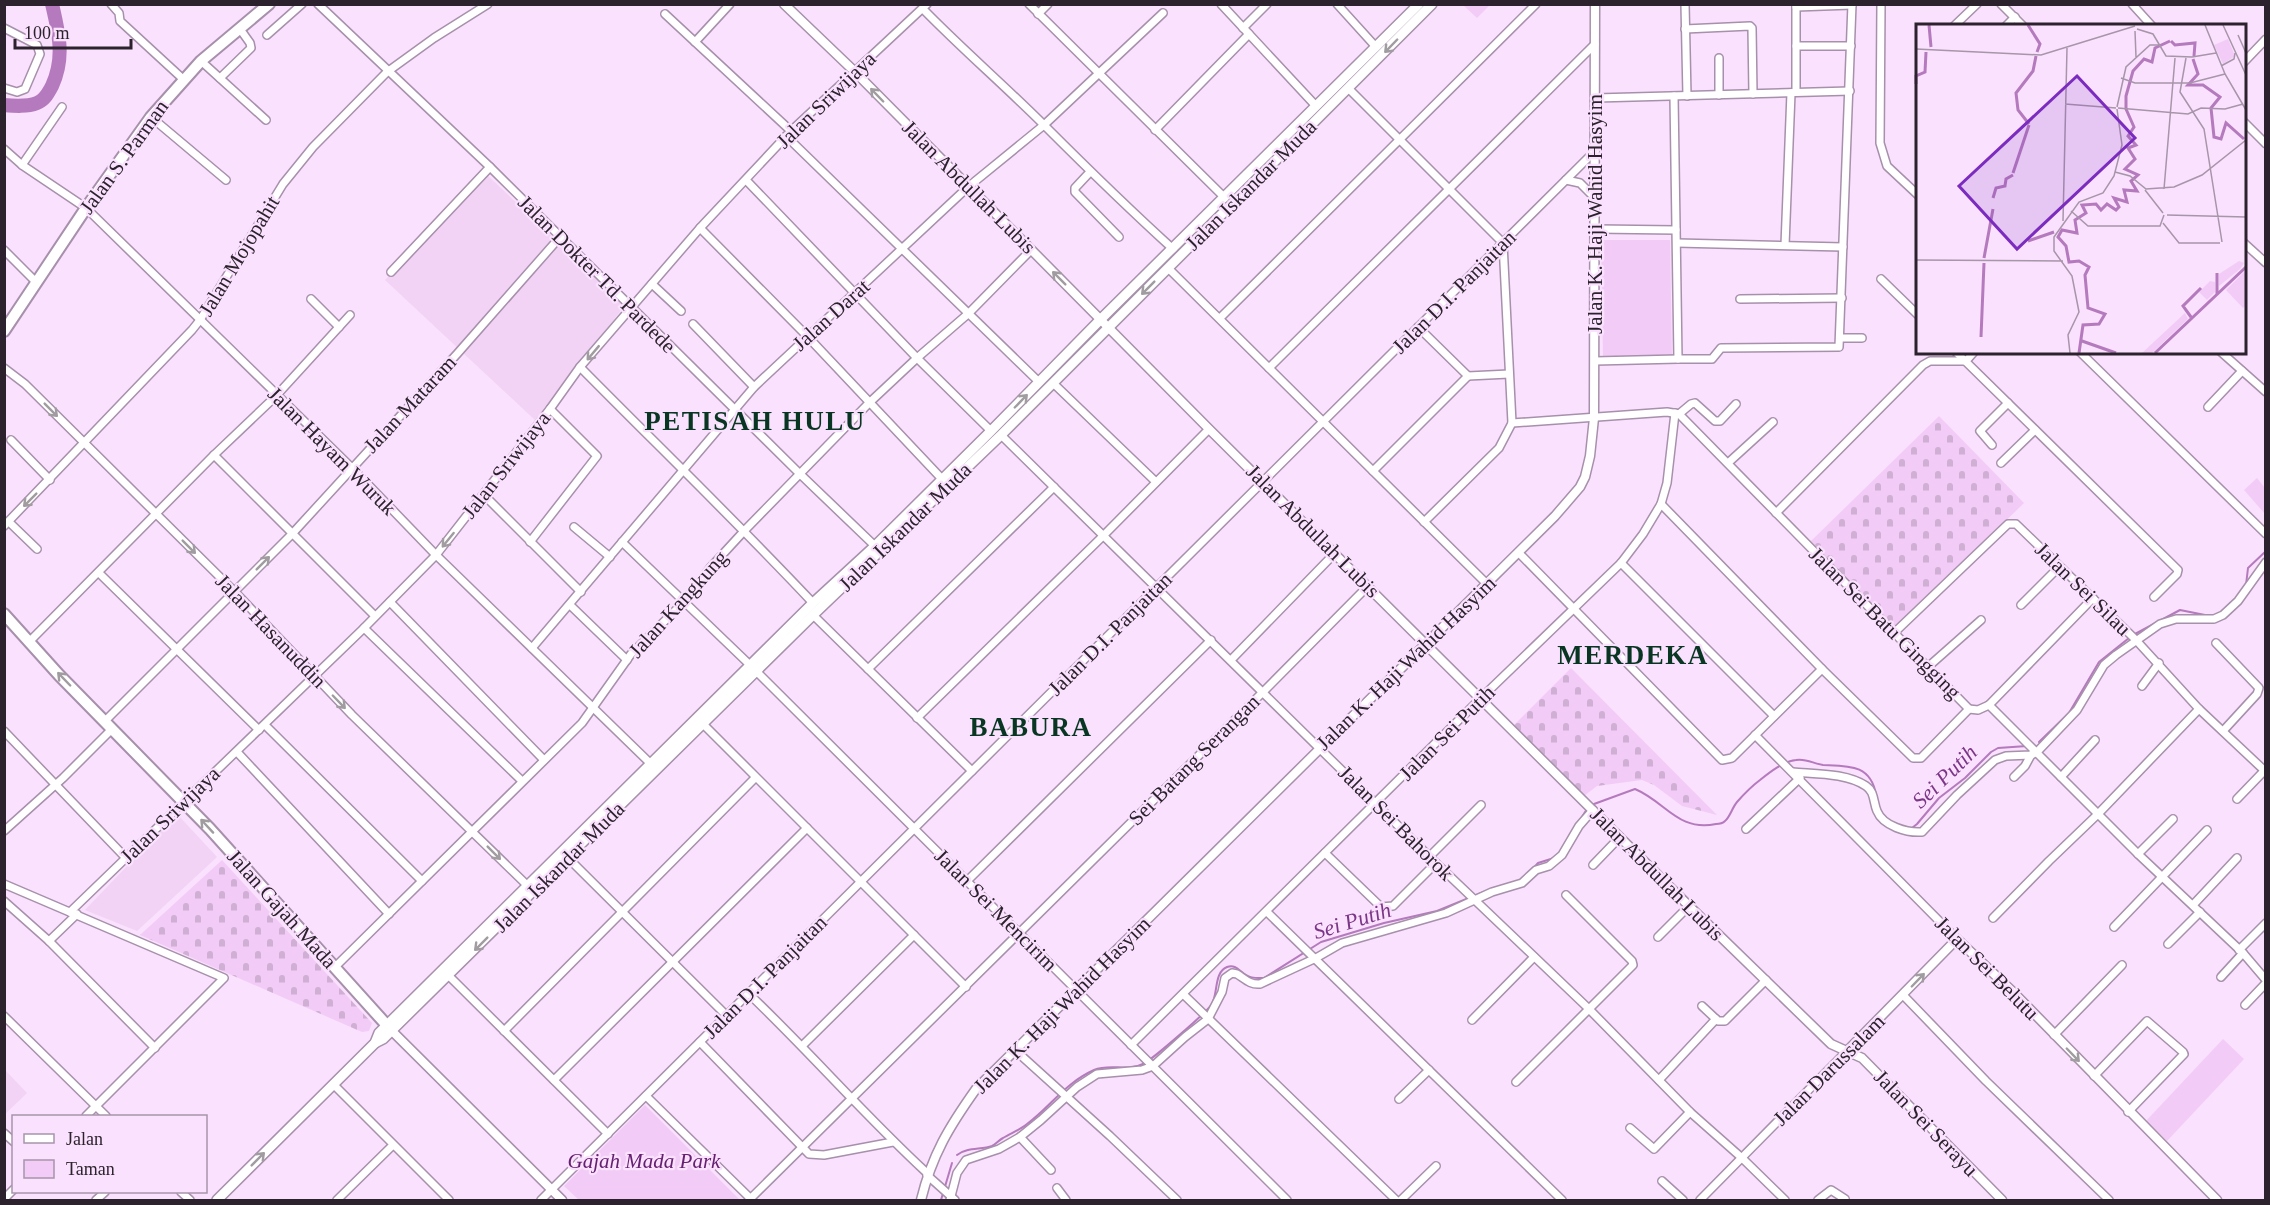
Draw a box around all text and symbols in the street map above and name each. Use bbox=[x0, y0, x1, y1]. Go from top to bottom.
scale bar bbox=[15, 12, 130, 50]
text: 100 m bbox=[24, 23, 70, 43]
inset map bbox=[1916, 24, 2246, 354]
one-way arrow bbox=[1383, 39, 1398, 54]
street label: Jalan Sriwijaya bbox=[771, 46, 881, 153]
one-way arrow bbox=[870, 87, 885, 102]
street label: Jalan K. Haji Wahid Hasyim bbox=[1583, 94, 1607, 334]
street label: Jalan S. Parman bbox=[75, 95, 174, 219]
street label: Jalan Iskandar Muda bbox=[1181, 114, 1322, 255]
street label: Jalan Abdullah Lubis bbox=[897, 115, 1041, 259]
street label: Jalan Dokter Td. Pardede bbox=[513, 190, 681, 358]
street label: Jalan Mojopahit bbox=[194, 191, 284, 320]
street label: Jalan D.I. Panjaitan bbox=[1387, 225, 1521, 359]
one-way arrow bbox=[1052, 270, 1067, 285]
street label: Jalan Darat bbox=[788, 274, 874, 356]
one-way arrow bbox=[1141, 280, 1156, 295]
one-way arrow bbox=[586, 345, 600, 360]
street label: Jalan Mataram bbox=[359, 350, 461, 458]
street label: Jalan Hayam Wuruk bbox=[263, 382, 401, 520]
one-way arrow bbox=[1014, 393, 1028, 408]
one-way arrow bbox=[43, 402, 58, 417]
street label: Jalan Sriwijaya bbox=[457, 406, 556, 523]
district label: PETISAH HULU bbox=[644, 406, 866, 436]
street label: Jalan Iskandar Muda bbox=[834, 457, 977, 596]
street label: Jalan Abdullah Lubis bbox=[1241, 459, 1385, 603]
one-way arrow bbox=[23, 493, 38, 507]
one-way arrow bbox=[441, 532, 454, 548]
street label: Jalan Sei Silau bbox=[2030, 537, 2136, 641]
one-way arrow bbox=[182, 540, 196, 555]
street label: Jalan Sei Batu Gingging bbox=[1804, 542, 1966, 704]
street label: Jalan Kangkung bbox=[624, 545, 733, 663]
one-way arrow bbox=[255, 555, 270, 570]
street label: Jalan D.I. Panjaitan bbox=[1043, 567, 1177, 701]
street label: Jalan Hasanuddin bbox=[211, 569, 332, 693]
street label: Jalan K. Haji Wahid Hasyim bbox=[1311, 571, 1501, 755]
district label: MERDEKA bbox=[1557, 640, 1709, 670]
one-way arrow bbox=[56, 672, 71, 687]
street label: Jalan Sei Putih bbox=[1394, 680, 1500, 786]
street label: Sei Batang Serangan bbox=[1124, 689, 1265, 830]
one-way arrow bbox=[332, 695, 347, 710]
district label: BABURA bbox=[969, 712, 1093, 742]
water label: Sei Putih bbox=[1907, 740, 1982, 813]
street label: Jalan Sei Bahorok bbox=[1333, 760, 1459, 886]
street label: Jalan Sriwijaya bbox=[115, 761, 225, 868]
street label: Jalan Iskandar Muda bbox=[489, 796, 630, 937]
street label: Jalan Abdullah Lubis bbox=[1585, 802, 1729, 946]
one-way arrow bbox=[200, 819, 214, 834]
street label: Jalan Sei Mencirim bbox=[930, 844, 1062, 976]
street label: Jalan Gajah Mada bbox=[222, 845, 342, 974]
one-way arrow bbox=[487, 845, 502, 860]
water label: Sei Putih bbox=[1310, 897, 1394, 944]
street label: Jalan D.I. Panjaitan bbox=[698, 910, 832, 1044]
street label: Jalan Sei Belutu bbox=[1930, 911, 2044, 1025]
street label: Jalan K. Haji Wahid Hasyim bbox=[969, 912, 1155, 1098]
one-way arrow bbox=[474, 937, 489, 952]
one-way arrow bbox=[1911, 972, 1925, 987]
street label: Jalan Darussalam bbox=[1768, 1009, 1890, 1131]
one-way arrow bbox=[2066, 1047, 2080, 1062]
street label: Jalan Sei Serayu bbox=[1869, 1065, 1983, 1182]
legend bbox=[12, 1115, 207, 1193]
text: Jalan bbox=[66, 1129, 103, 1149]
park label: Gajah Mada Park bbox=[568, 1149, 721, 1173]
one-way arrow bbox=[251, 1152, 266, 1167]
text: Taman bbox=[66, 1159, 115, 1179]

